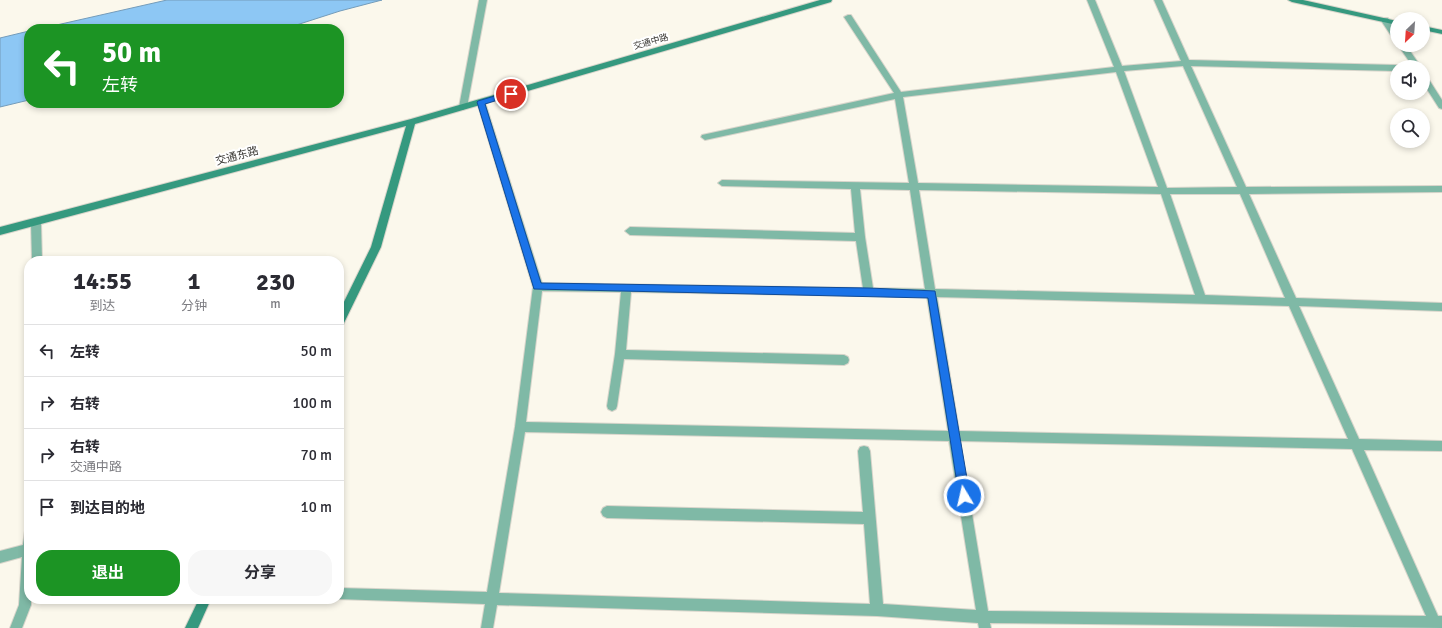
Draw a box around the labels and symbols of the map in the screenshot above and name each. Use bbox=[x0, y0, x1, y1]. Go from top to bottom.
north arrow bbox=[1390, 12, 1430, 52]
street label: 交通中路 bbox=[632, 32, 670, 52]
pin bbox=[494, 77, 528, 111]
street label: 交通东路 bbox=[214, 144, 260, 168]
position arrow bbox=[943, 475, 985, 517]

